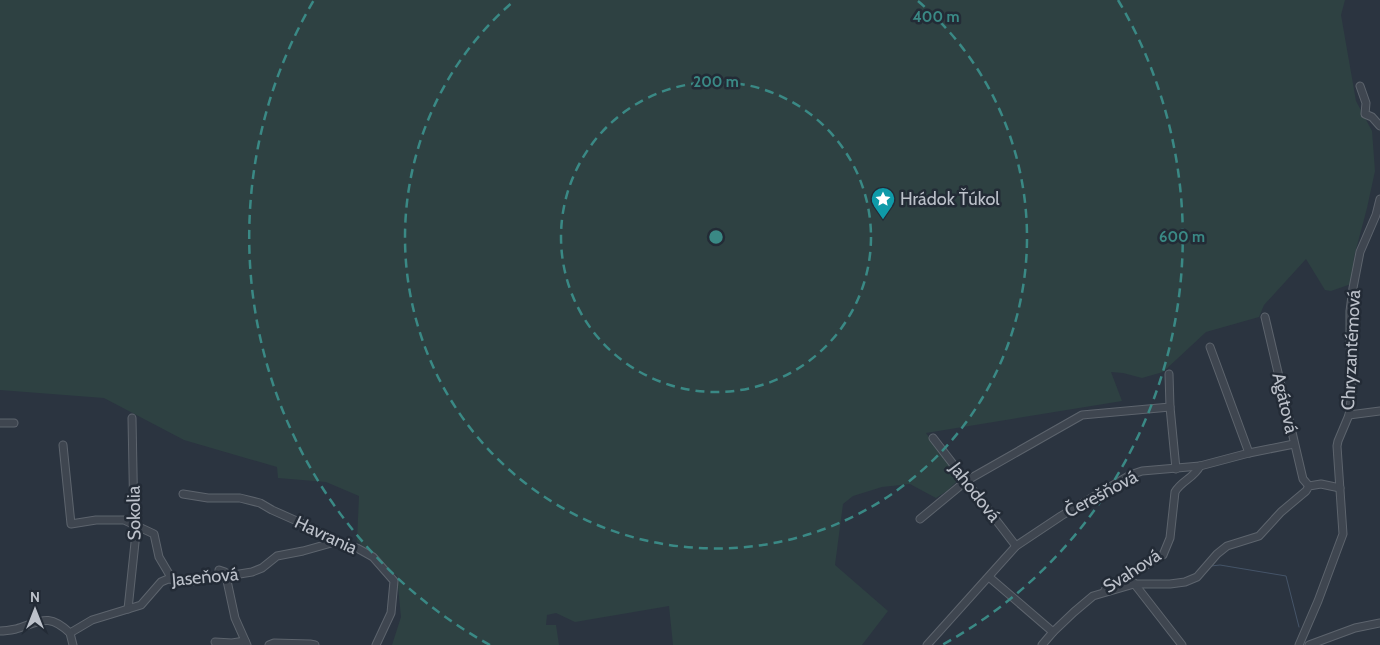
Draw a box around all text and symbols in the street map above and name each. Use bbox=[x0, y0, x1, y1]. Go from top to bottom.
text: 400 m bbox=[913, 8, 959, 26]
text: 200 m bbox=[693, 73, 739, 91]
place icon: Hrádok Ťúkol bbox=[870, 186, 896, 220]
place label: Hrádok Ťúkol bbox=[900, 187, 1000, 210]
centre of rings bbox=[707, 228, 725, 246]
text: 600 m bbox=[1159, 228, 1205, 246]
street label: Chryzantémová bbox=[1337, 289, 1365, 411]
street label: Agátová bbox=[1267, 371, 1303, 436]
street label: Jahodová bbox=[944, 457, 1005, 527]
street label: Čerešňová bbox=[1061, 465, 1142, 522]
street label: Sokolia bbox=[123, 485, 145, 541]
street label: Havrania bbox=[291, 511, 361, 559]
street label: Svahová bbox=[1099, 544, 1165, 598]
street label: Jaseňová bbox=[170, 563, 240, 591]
north arrow bbox=[10, 585, 60, 635]
text: N bbox=[30, 588, 40, 606]

